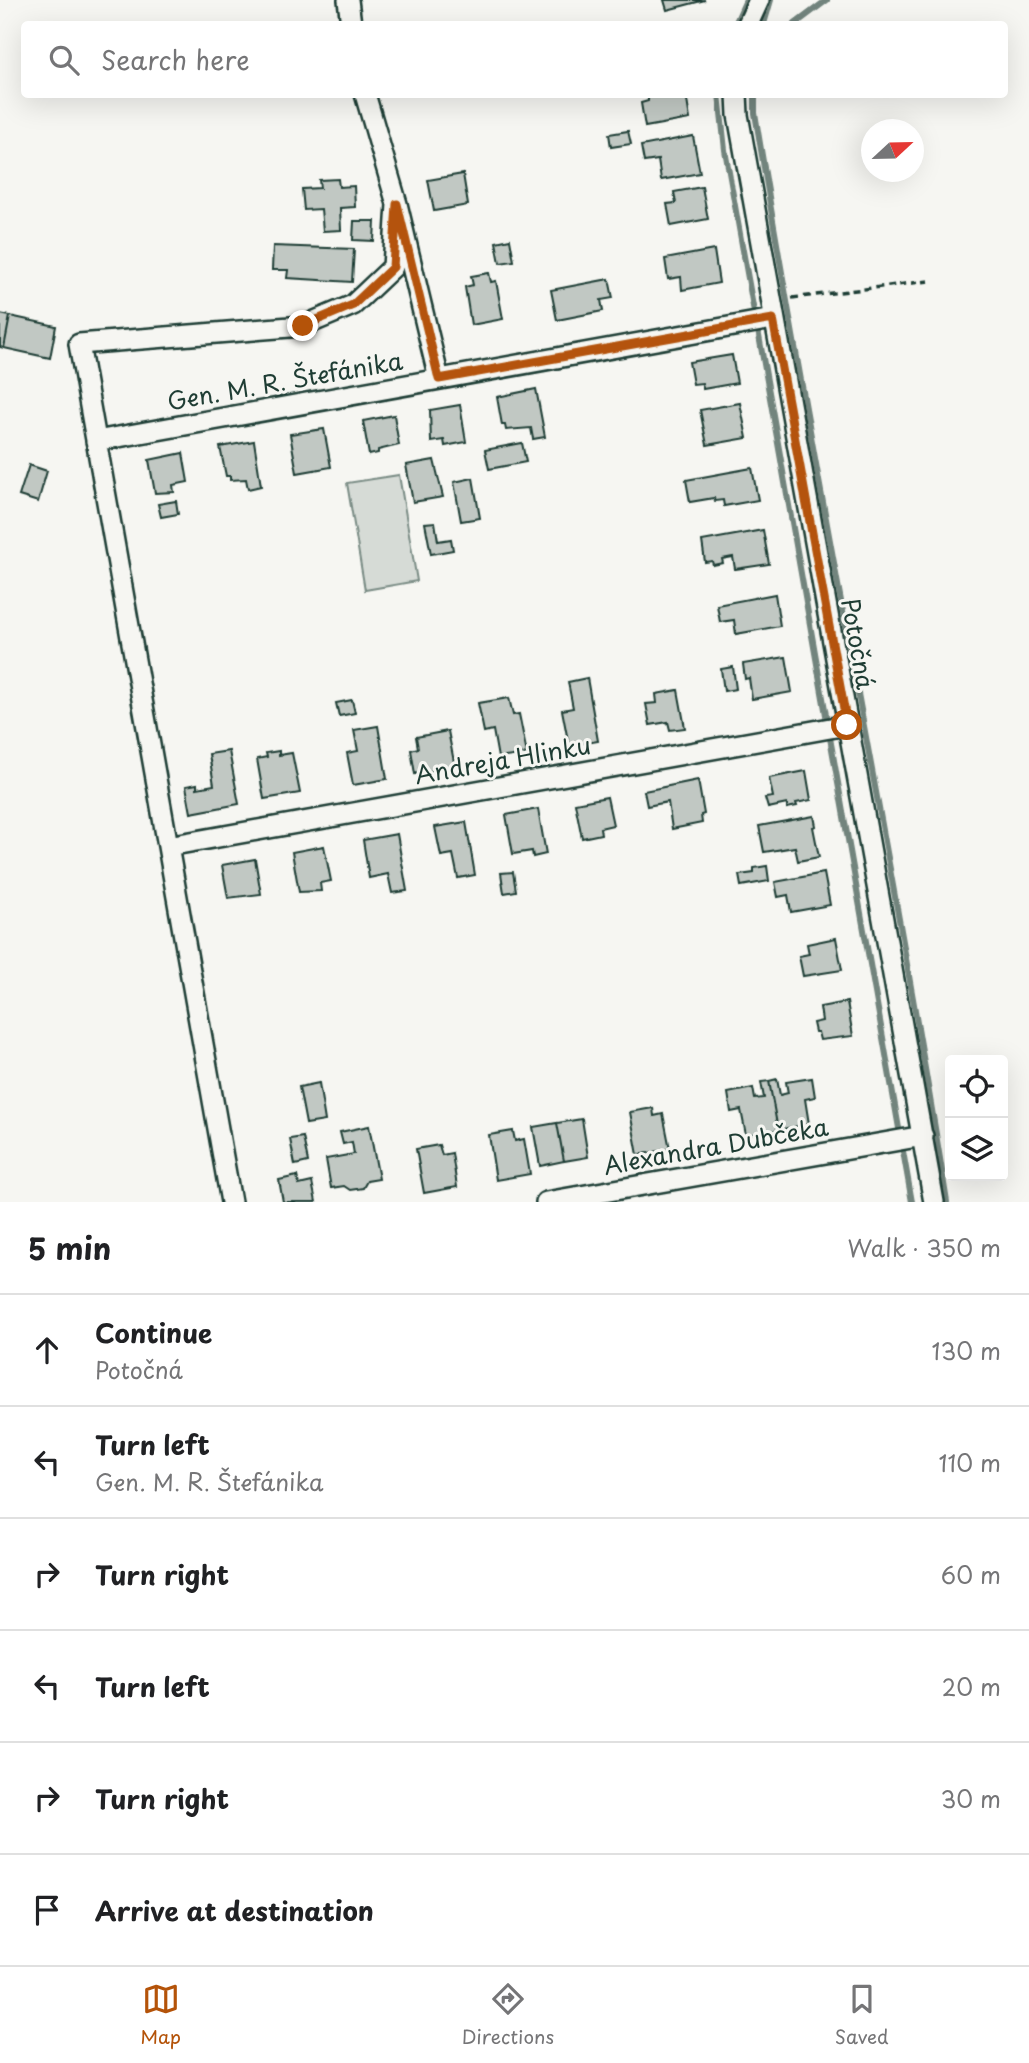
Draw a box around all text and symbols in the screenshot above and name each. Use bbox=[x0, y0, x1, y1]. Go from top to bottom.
search box bbox=[21, 21, 1008, 98]
text: Search here bbox=[101, 40, 250, 79]
icon: search bbox=[45, 41, 83, 79]
north arrow bbox=[861, 119, 924, 182]
route end bbox=[287, 310, 318, 341]
street label: Gen. M. R. Štefánika bbox=[164, 342, 405, 418]
street label: Potočná bbox=[833, 595, 885, 692]
route start bbox=[831, 709, 862, 740]
street label: Andreja Hlinku bbox=[412, 726, 594, 792]
map controls bbox=[945, 1055, 1008, 1181]
button: locate bbox=[945, 1055, 1008, 1118]
street label: Alexandra Dubčeka bbox=[600, 1108, 831, 1183]
button: layers bbox=[945, 1118, 1008, 1181]
text: 5 min bbox=[28, 1225, 111, 1270]
text: Walk · 350 m bbox=[848, 1230, 1001, 1265]
text: Continue bbox=[95, 1313, 212, 1352]
icon: ahead bbox=[28, 1331, 66, 1369]
text: 130 m bbox=[931, 1333, 1001, 1368]
text: Potočná bbox=[95, 1352, 183, 1387]
text: Turn left bbox=[95, 1425, 210, 1464]
icon: left bbox=[28, 1443, 66, 1481]
text: 110 m bbox=[939, 1445, 1001, 1480]
text: Gen. M. R. Štefánika bbox=[95, 1464, 324, 1499]
icon: right bbox=[28, 1555, 66, 1593]
text: Turn right bbox=[95, 1555, 229, 1594]
text: 60 m bbox=[941, 1557, 1001, 1592]
icon: left bbox=[28, 1667, 66, 1705]
text: Turn left bbox=[95, 1667, 210, 1706]
text: 20 m bbox=[942, 1669, 1001, 1704]
icon: right bbox=[28, 1779, 66, 1817]
text: Turn right bbox=[95, 1779, 229, 1818]
text: 30 m bbox=[940, 1781, 1001, 1816]
icon: arrive bbox=[28, 1891, 66, 1929]
text: Arrive at destination bbox=[95, 1891, 374, 1930]
tab: Map bbox=[140, 1980, 181, 2050]
tab: Directions bbox=[462, 1980, 554, 2050]
tab: Saved bbox=[835, 1980, 889, 2050]

